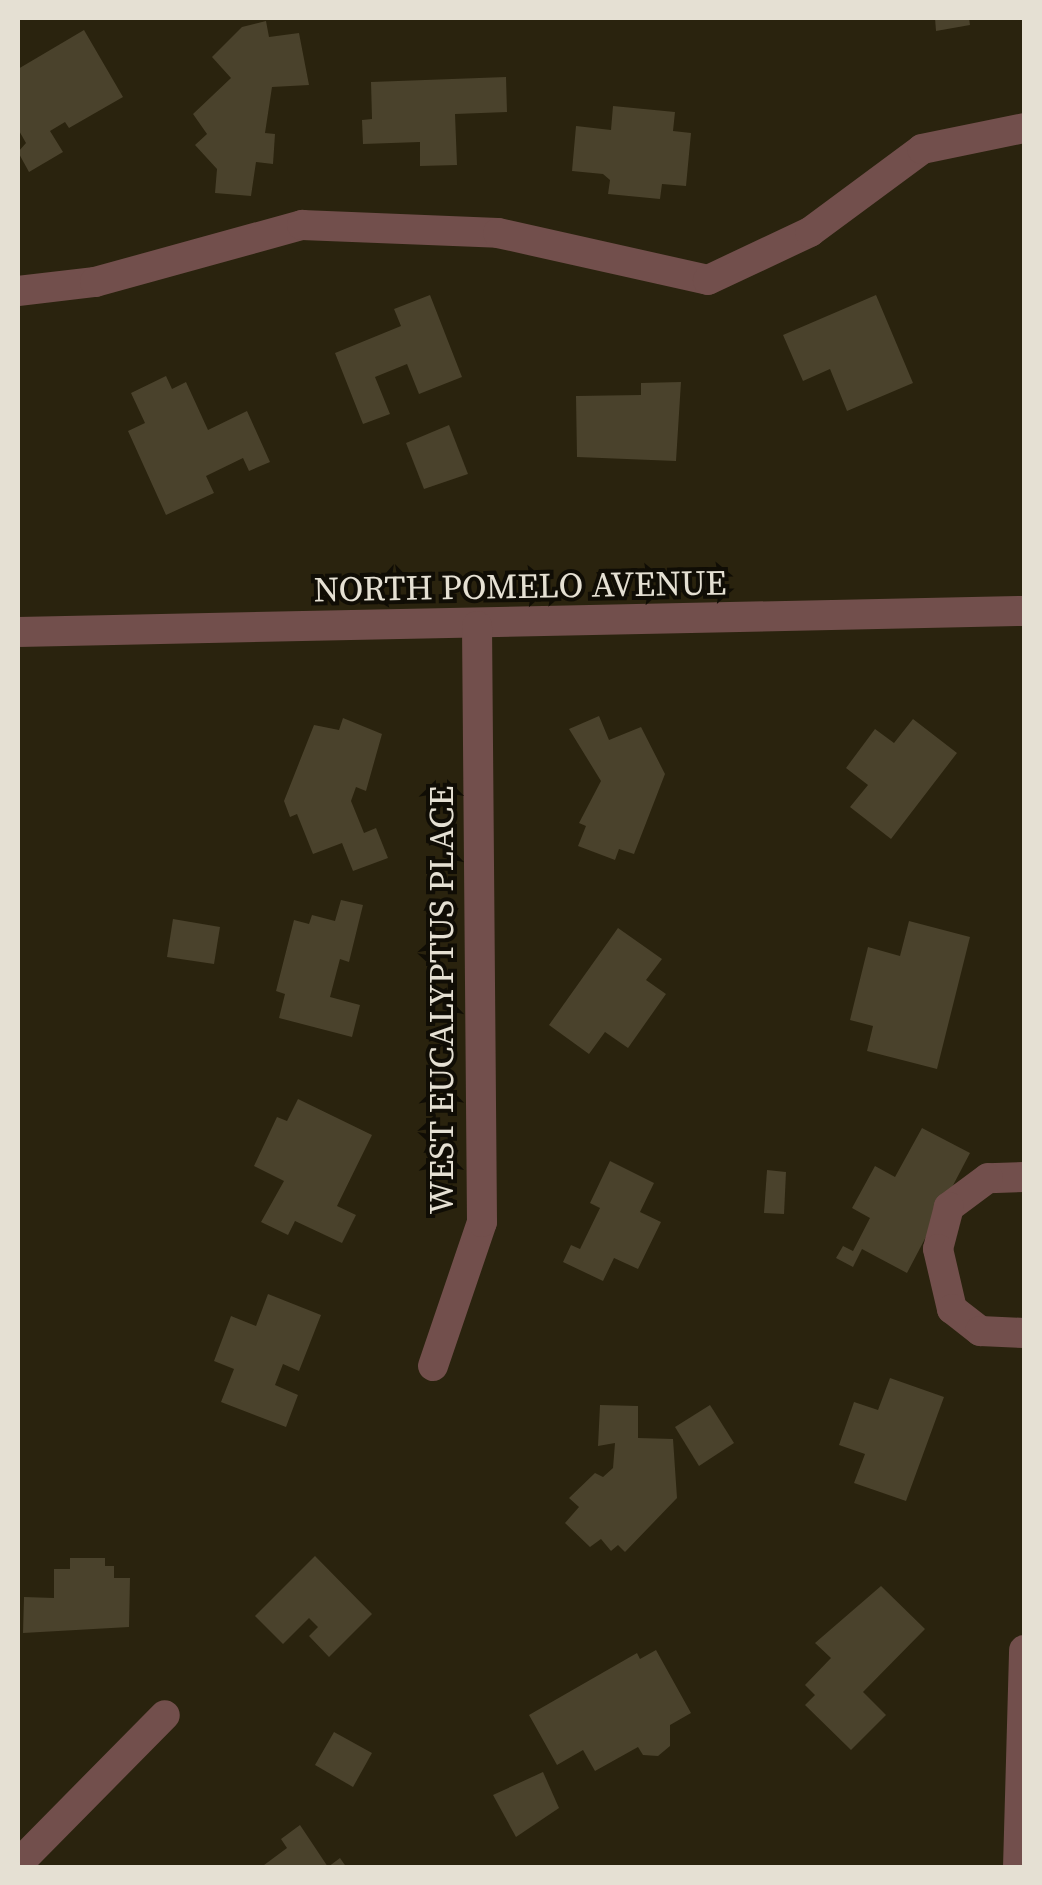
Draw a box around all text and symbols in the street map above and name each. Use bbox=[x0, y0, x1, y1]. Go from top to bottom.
street label: NORTH POMELO AVENUE bbox=[313, 561, 727, 611]
street label: WEST EUCALYPTUS PLACE bbox=[420, 785, 462, 1215]

